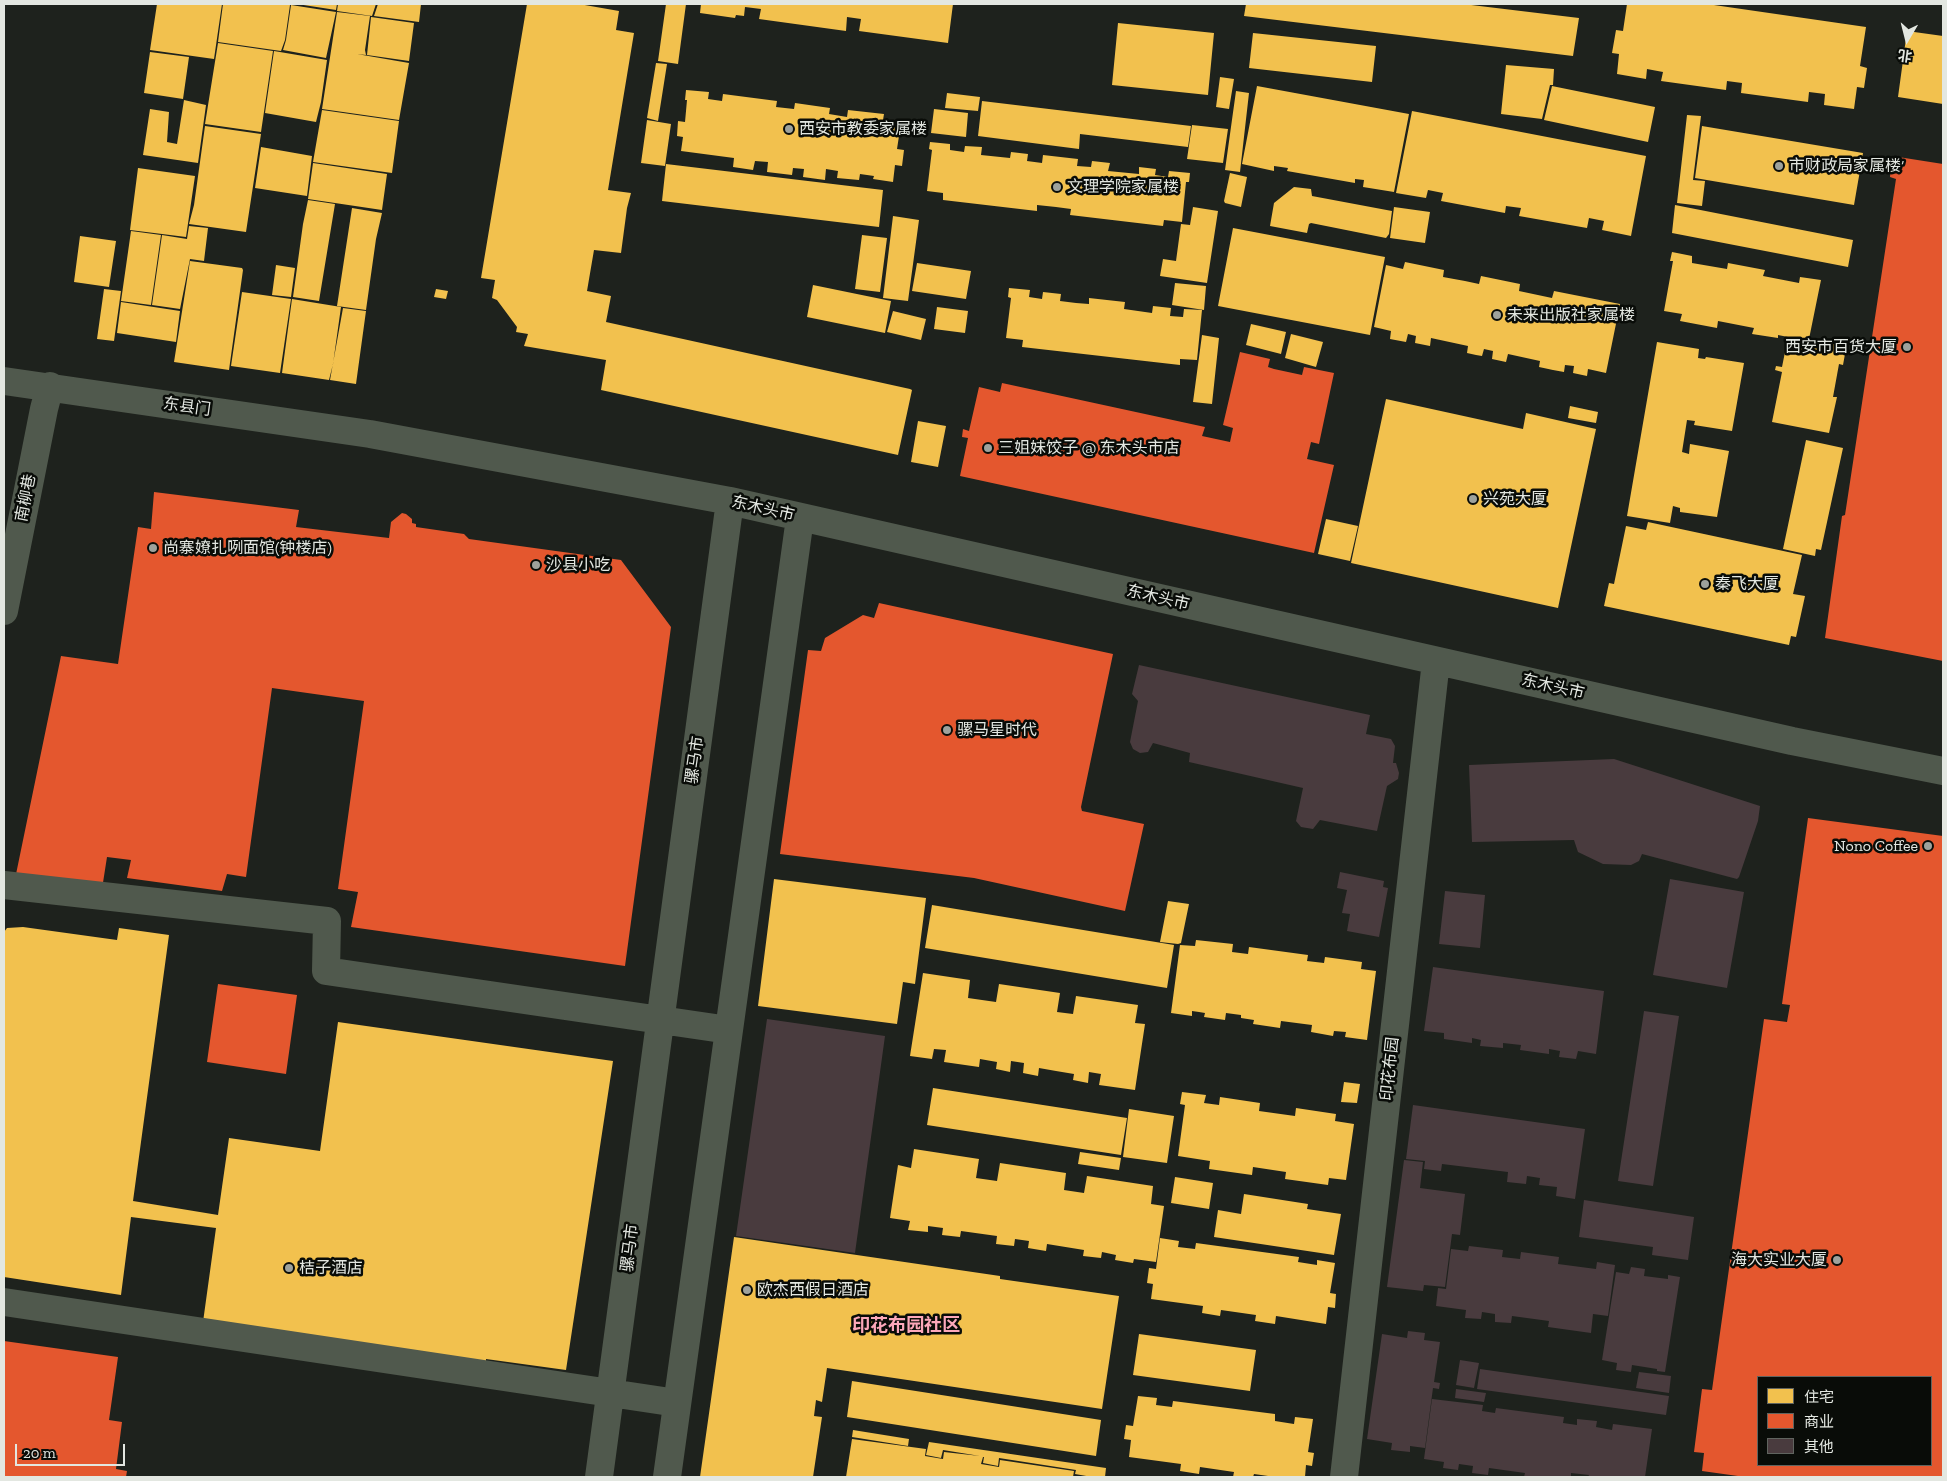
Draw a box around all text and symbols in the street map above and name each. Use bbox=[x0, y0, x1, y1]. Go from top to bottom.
north arrow bbox=[1882, 15, 1932, 65]
text: 北 bbox=[1897, 46, 1913, 65]
place label: 西安市教委家属楼 bbox=[799, 119, 927, 139]
marker: 西安市教委家属楼 bbox=[783, 123, 795, 135]
place label: 市财政局家属楼‘ bbox=[1789, 156, 1904, 176]
marker: 市财政局家属楼‘ bbox=[1773, 160, 1785, 172]
place label: 文理学院家属楼 bbox=[1067, 177, 1179, 197]
marker: 文理学院家属楼 bbox=[1051, 181, 1063, 193]
place label: 未来出版社家属楼 bbox=[1507, 305, 1635, 325]
marker: 未来出版社家属楼 bbox=[1491, 309, 1503, 321]
place label: 西安市百货大厦 bbox=[1785, 337, 1897, 357]
marker: 西安市百货大厦 bbox=[1901, 341, 1913, 353]
street label: 东县门 bbox=[162, 394, 212, 420]
place label: 三姐妹饺子 @ 东木头市店 bbox=[998, 438, 1180, 458]
marker: 三姐妹饺子 @ 东木头市店 bbox=[982, 442, 994, 454]
street label: 南柳巷 bbox=[12, 473, 40, 523]
place label: 兴苑大厦 bbox=[1483, 489, 1547, 509]
street label: 东木头市 bbox=[730, 492, 796, 526]
marker: 兴苑大厦 bbox=[1467, 493, 1479, 505]
place label: 尚寨嫽扎咧面馆(钟楼店) bbox=[163, 538, 332, 558]
marker: 尚寨嫽扎咧面馆(钟楼店) bbox=[147, 542, 159, 554]
place label: 沙县小吃 bbox=[546, 555, 610, 575]
marker: 沙县小吃 bbox=[530, 559, 542, 571]
place label: 秦飞大厦 bbox=[1715, 574, 1779, 594]
marker: 秦飞大厦 bbox=[1699, 578, 1711, 590]
street label: 东木头市 bbox=[1125, 581, 1191, 615]
street label: 东木头市 bbox=[1520, 670, 1586, 704]
place label: 骡马星时代 bbox=[957, 720, 1037, 740]
marker: 骡马星时代 bbox=[941, 724, 953, 736]
street label: 骡马市 bbox=[682, 735, 708, 785]
place label: Nono Coffee bbox=[1834, 836, 1918, 856]
marker: Nono Coffee bbox=[1922, 840, 1934, 852]
street label: 印花布园 bbox=[1377, 1036, 1403, 1102]
street label: 骡马市 bbox=[618, 1223, 642, 1273]
place label: 海大实业大厦 bbox=[1731, 1250, 1827, 1270]
marker: 海大实业大厦 bbox=[1831, 1254, 1843, 1266]
place label: 桔子酒店 bbox=[299, 1258, 363, 1278]
marker: 桔子酒店 bbox=[283, 1262, 295, 1274]
place label: 欧杰西假日酒店 bbox=[757, 1280, 869, 1300]
marker: 欧杰西假日酒店 bbox=[741, 1284, 753, 1296]
district label: 印花布园社区 bbox=[852, 1315, 960, 1337]
legend bbox=[1757, 1376, 1932, 1466]
text: 住宅 bbox=[1804, 1388, 1834, 1406]
text: 商业 bbox=[1804, 1413, 1834, 1431]
scale bar bbox=[18, 1434, 128, 1466]
text: 其他 bbox=[1804, 1438, 1834, 1456]
text: 20 m bbox=[23, 1444, 56, 1462]

